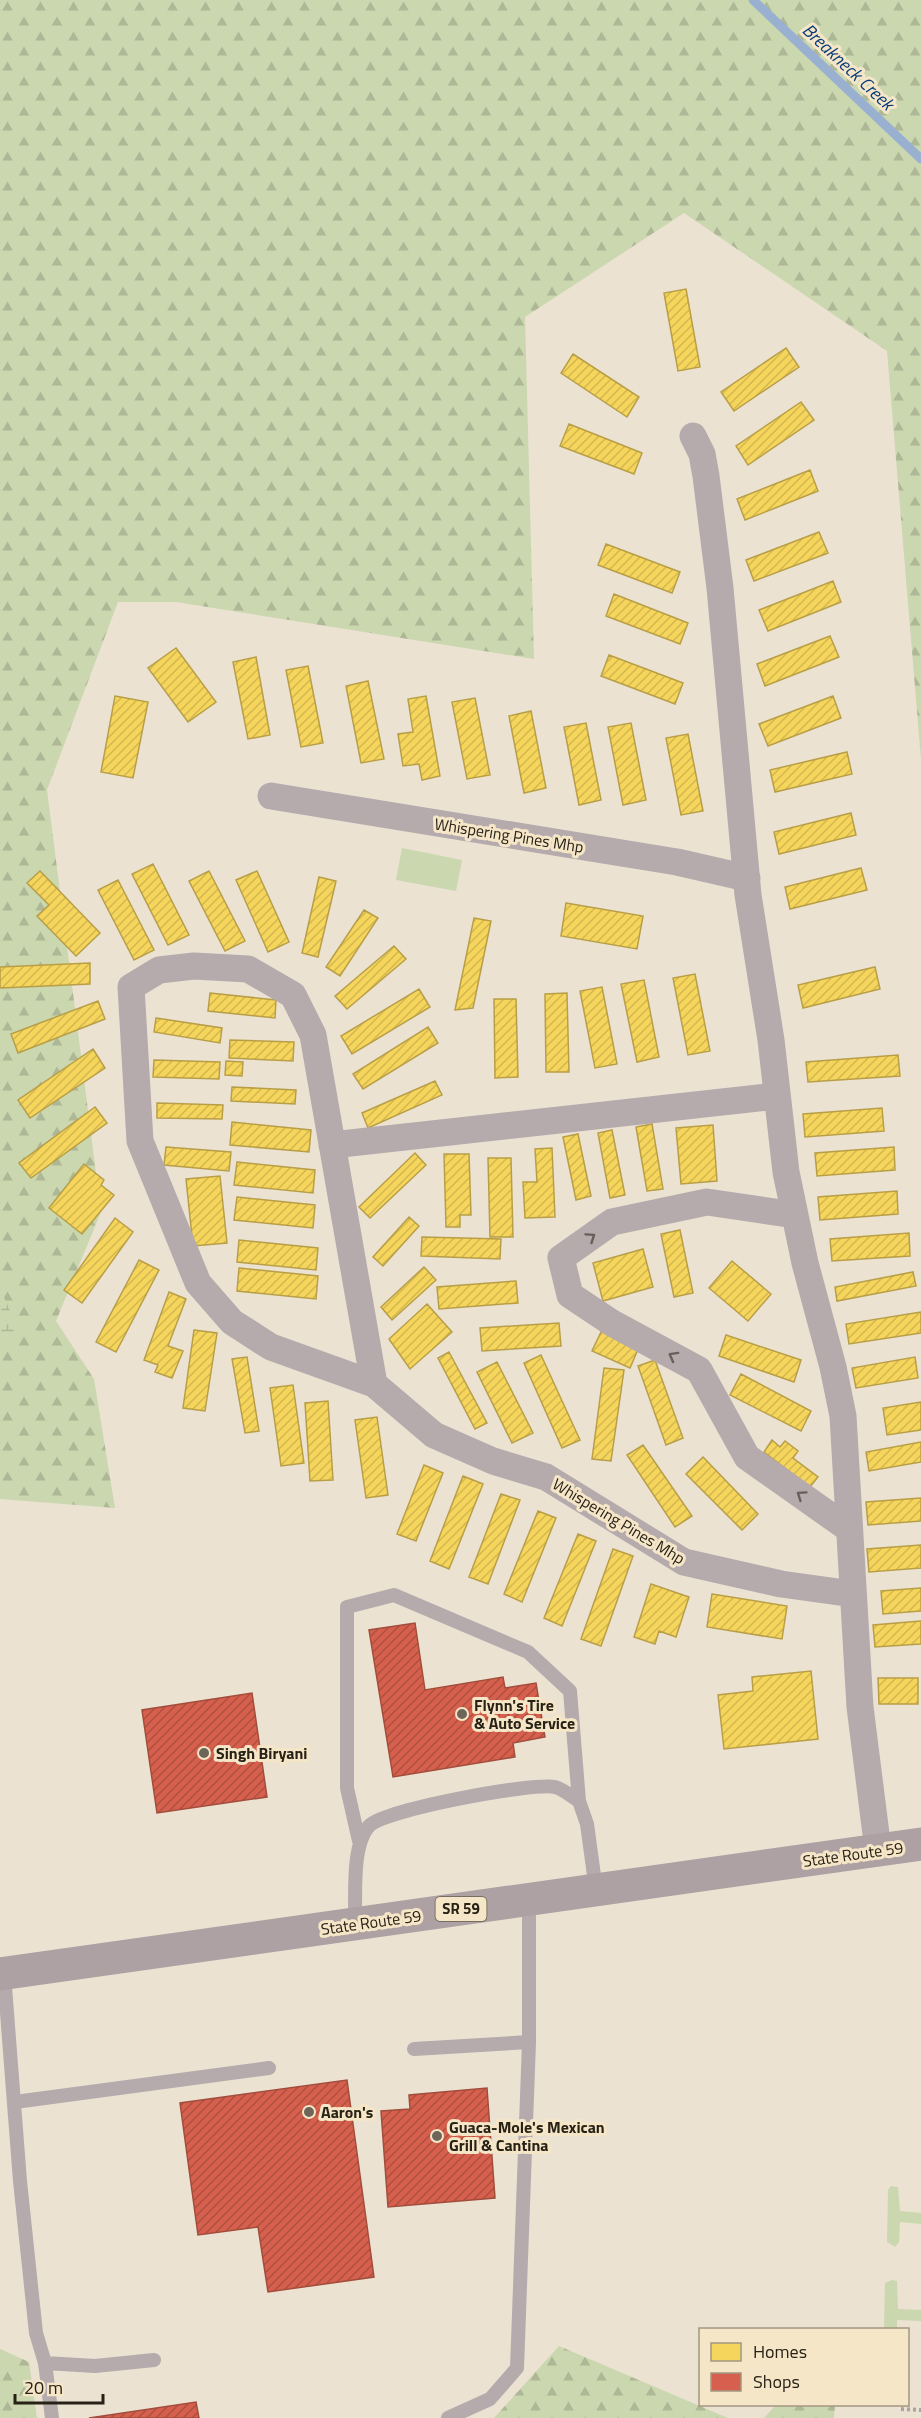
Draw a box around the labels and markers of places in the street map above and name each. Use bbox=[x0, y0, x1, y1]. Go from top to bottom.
place label: Flynn's Tire & Auto Service bbox=[474, 1693, 575, 1735]
marker: Flynn's Tire & Auto Service bbox=[455, 1707, 469, 1721]
place label: Singh Biryani bbox=[216, 1741, 307, 1765]
marker: Singh Biryani bbox=[197, 1746, 211, 1760]
place label: Aaron's bbox=[321, 2100, 373, 2124]
marker: Aaron's bbox=[302, 2105, 316, 2119]
place label: Guaca-Mole's Mexican Grill & Cantina bbox=[449, 2115, 605, 2157]
marker: Guaca-Mole's Mexican Grill & Cantina bbox=[430, 2129, 444, 2143]

